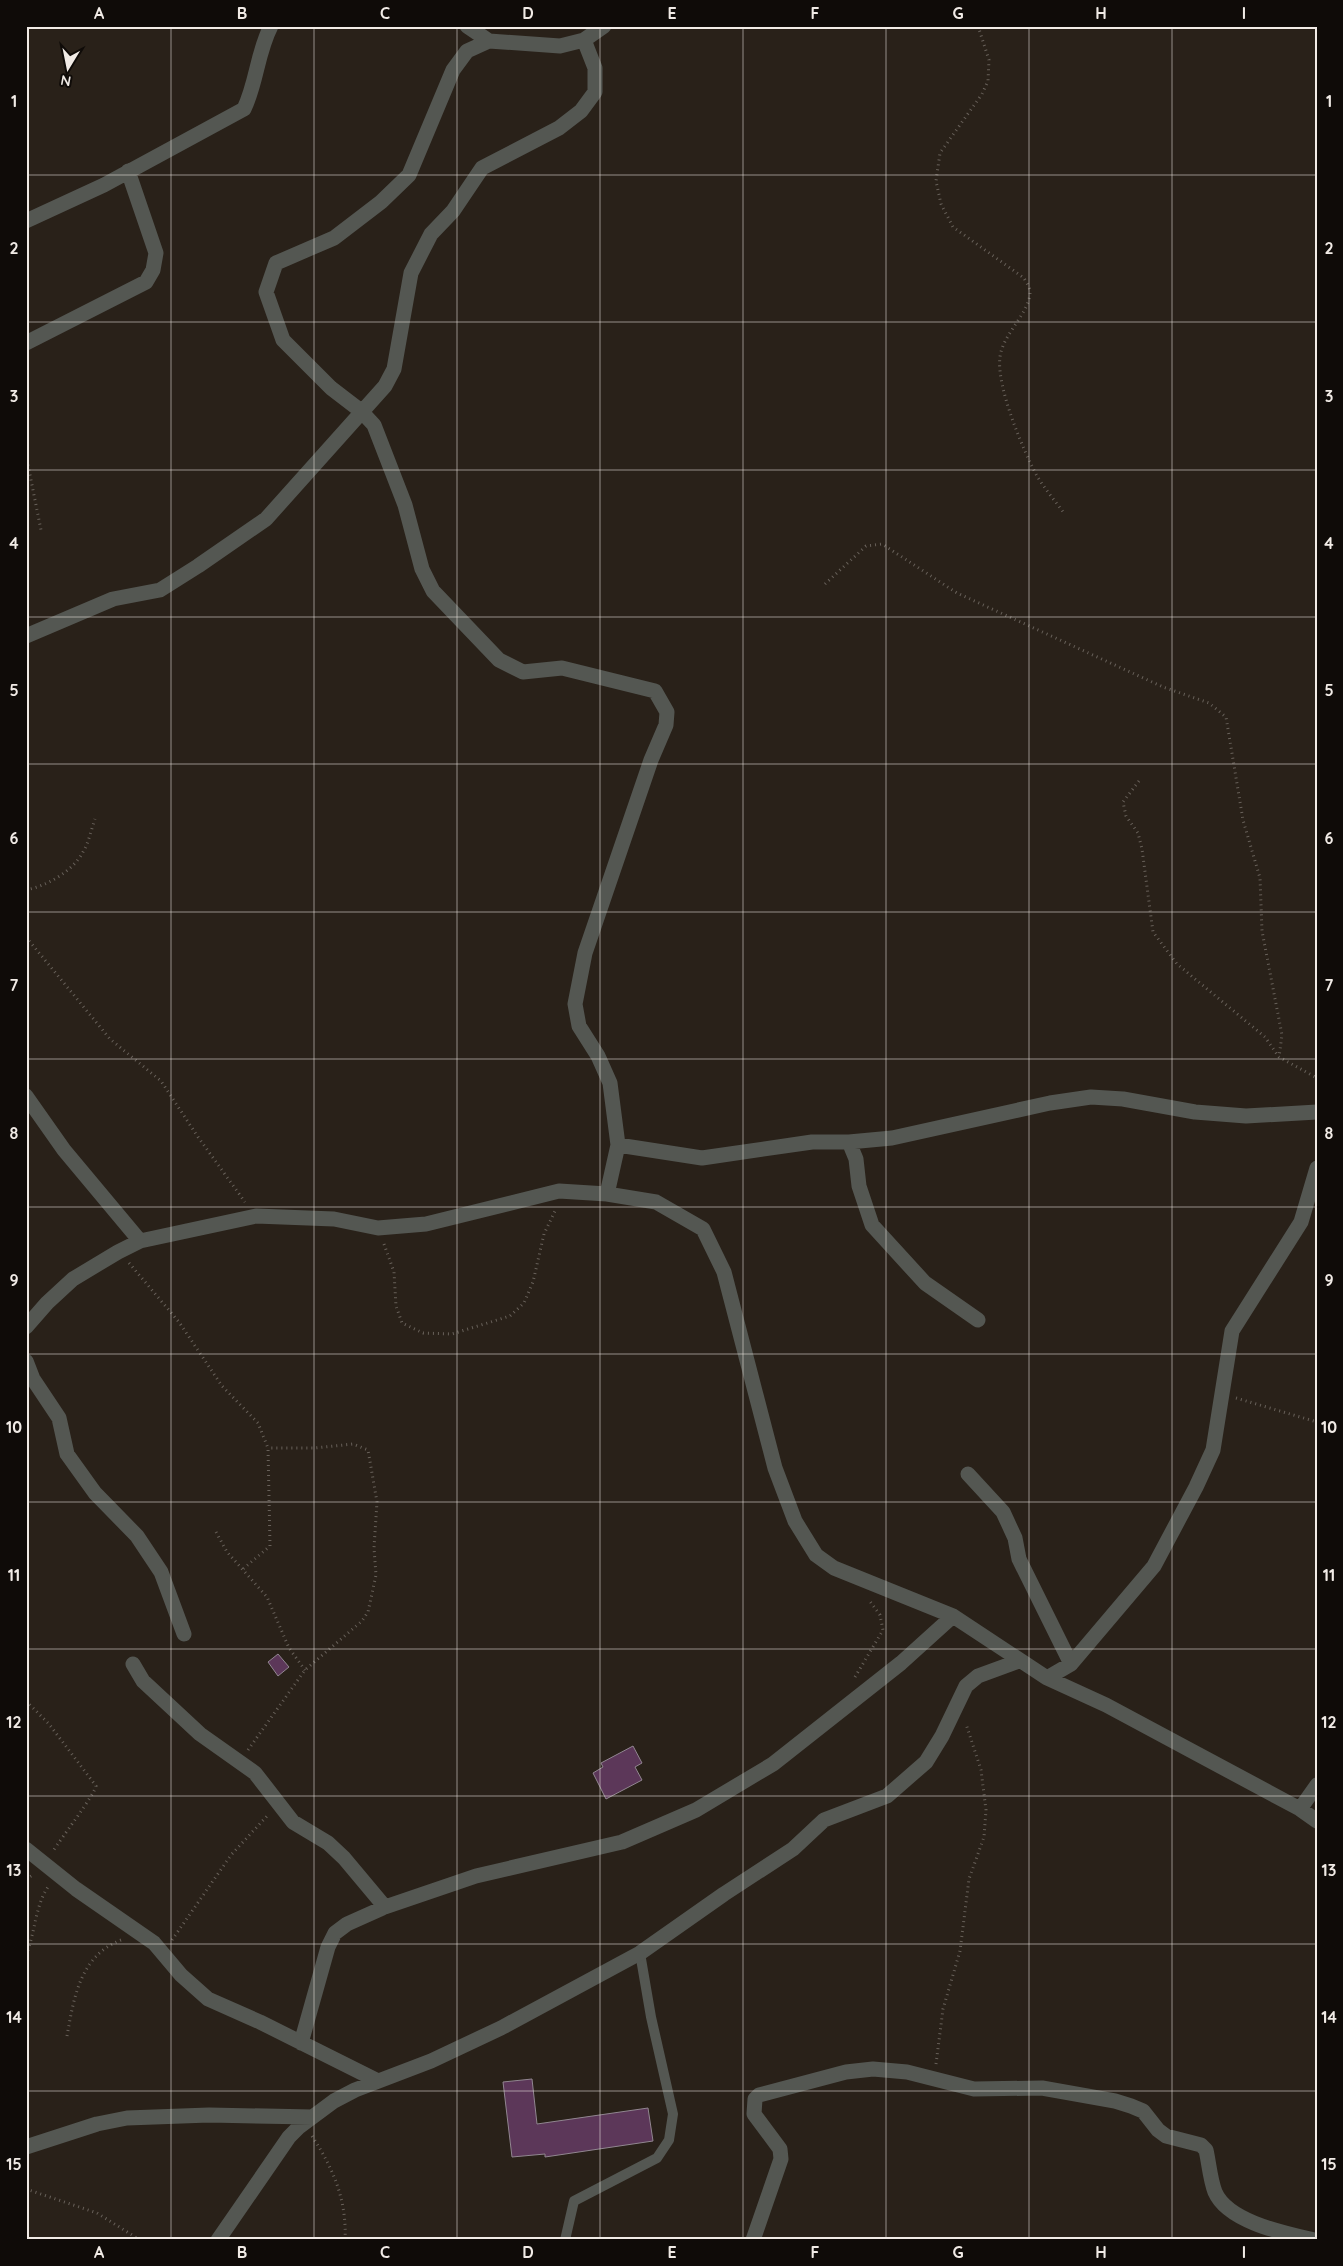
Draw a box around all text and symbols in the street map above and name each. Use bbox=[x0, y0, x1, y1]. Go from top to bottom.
text: A bbox=[94, 3, 105, 23]
text: B bbox=[237, 3, 247, 23]
text: C bbox=[380, 3, 390, 23]
text: D bbox=[522, 3, 534, 23]
text: E bbox=[667, 3, 677, 23]
text: F bbox=[811, 3, 820, 23]
text: G bbox=[952, 3, 964, 23]
text: H bbox=[1095, 3, 1107, 23]
text: I bbox=[1242, 3, 1246, 23]
north arrow bbox=[42, 42, 92, 92]
text: N bbox=[59, 71, 72, 91]
text: 1 bbox=[11, 91, 17, 111]
text: 1 bbox=[1326, 91, 1332, 111]
text: 2 bbox=[9, 238, 19, 258]
text: 2 bbox=[1324, 238, 1334, 258]
text: 3 bbox=[10, 386, 18, 406]
text: 3 bbox=[1325, 386, 1333, 406]
text: 4 bbox=[9, 533, 19, 553]
text: 4 bbox=[1324, 533, 1334, 553]
text: 5 bbox=[9, 680, 19, 700]
text: 5 bbox=[1324, 680, 1334, 700]
text: 6 bbox=[10, 828, 19, 848]
text: 6 bbox=[1325, 828, 1334, 848]
text: 7 bbox=[10, 975, 19, 995]
text: 7 bbox=[1325, 975, 1334, 995]
text: 8 bbox=[10, 1123, 19, 1143]
text: 8 bbox=[1325, 1123, 1334, 1143]
text: 9 bbox=[9, 1270, 19, 1290]
text: 9 bbox=[1324, 1270, 1334, 1290]
text: 10 bbox=[6, 1417, 22, 1437]
text: 10 bbox=[1321, 1417, 1337, 1437]
text: 11 bbox=[8, 1565, 20, 1585]
text: 11 bbox=[1323, 1565, 1335, 1585]
text: 12 bbox=[6, 1712, 22, 1732]
text: 12 bbox=[1321, 1712, 1337, 1732]
text: 13 bbox=[7, 1860, 21, 1880]
text: 13 bbox=[1322, 1860, 1336, 1880]
text: 14 bbox=[6, 2007, 22, 2027]
text: 14 bbox=[1321, 2007, 1337, 2027]
text: 15 bbox=[6, 2154, 22, 2174]
text: 15 bbox=[1321, 2154, 1337, 2174]
text: A bbox=[94, 2242, 105, 2262]
text: B bbox=[237, 2242, 247, 2262]
text: C bbox=[380, 2242, 390, 2262]
text: D bbox=[522, 2242, 534, 2262]
text: E bbox=[667, 2242, 677, 2262]
text: F bbox=[811, 2242, 820, 2262]
text: G bbox=[952, 2242, 964, 2262]
text: H bbox=[1095, 2242, 1107, 2262]
text: I bbox=[1242, 2242, 1246, 2262]

